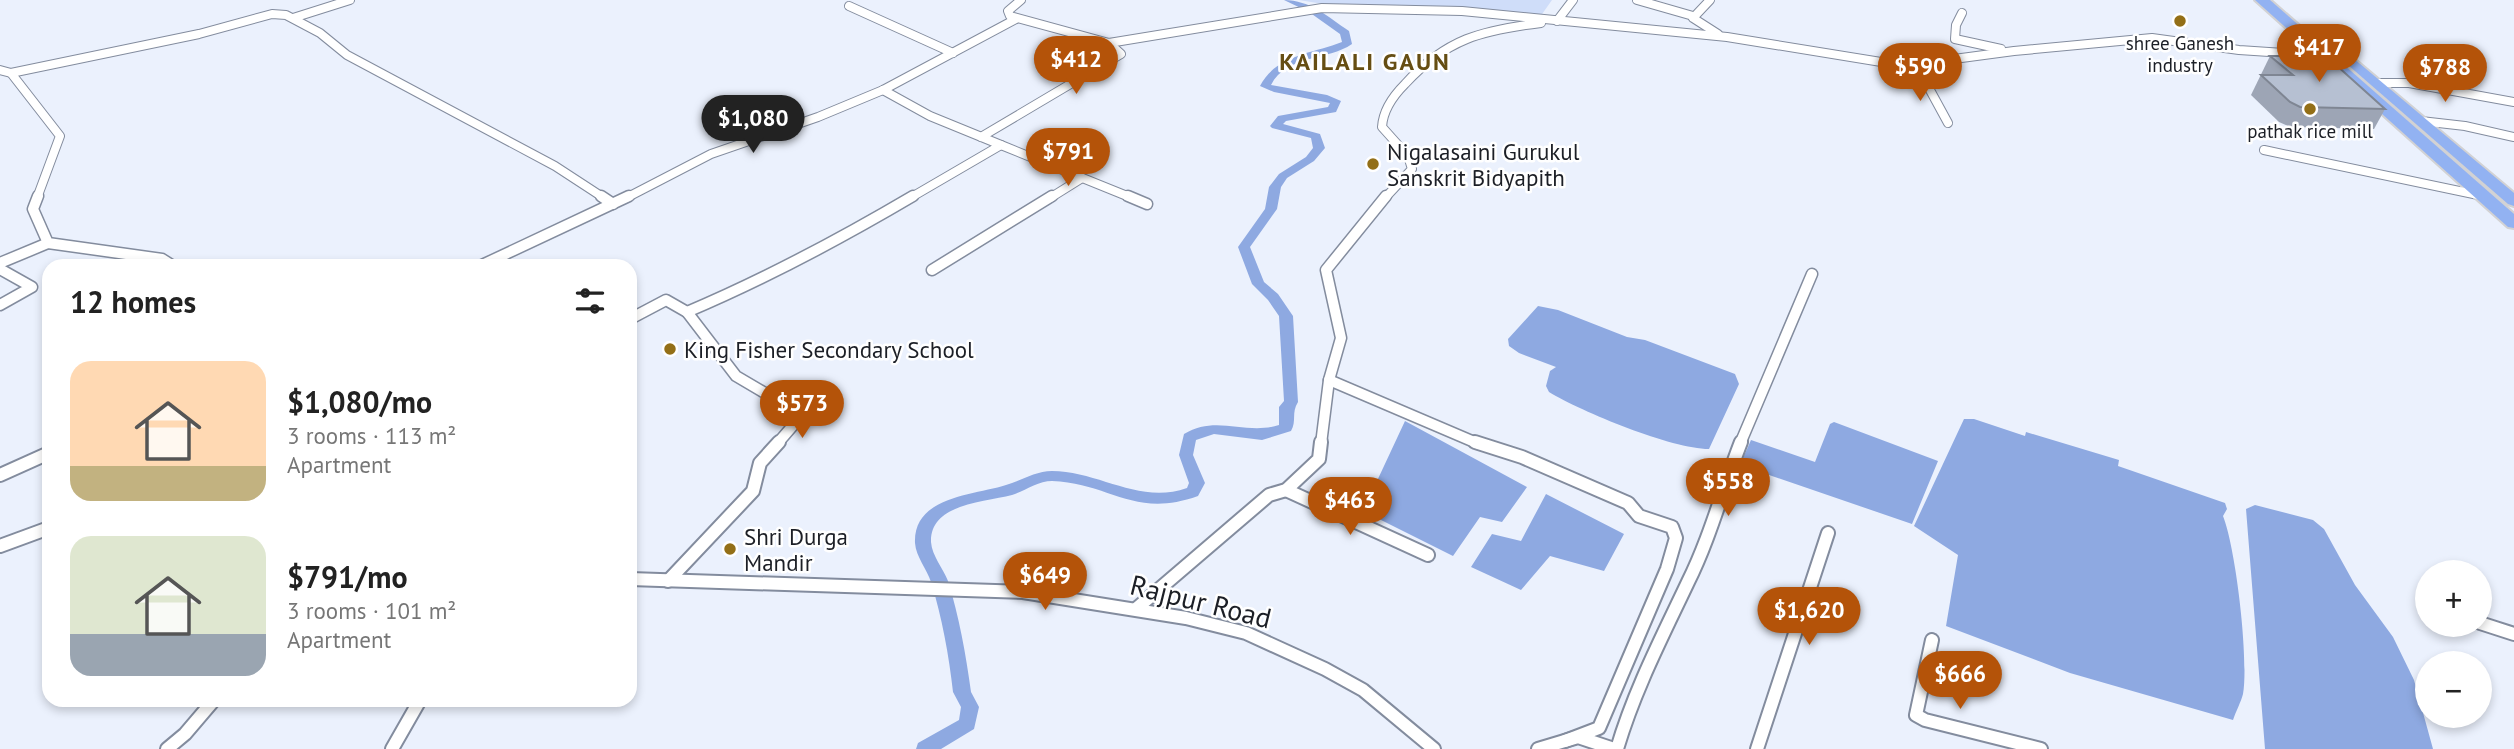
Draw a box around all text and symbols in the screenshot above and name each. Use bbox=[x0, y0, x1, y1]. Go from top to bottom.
marker: shree Ganesh industry bbox=[2172, 13, 2188, 29]
pin: $417 bbox=[2278, 24, 2360, 84]
place label: shree Ganesh industry bbox=[2126, 31, 2234, 77]
text: $417 bbox=[2293, 32, 2345, 61]
pin: $412 bbox=[1035, 36, 1117, 96]
pin: $590 bbox=[1879, 43, 1961, 103]
text: $412 bbox=[1050, 44, 1102, 73]
pin: $788 bbox=[2404, 44, 2486, 104]
district label: KAILALI GAUN bbox=[1279, 46, 1451, 77]
text: $590 bbox=[1894, 51, 1946, 80]
text: $788 bbox=[2419, 52, 2471, 81]
pin: $1,080 bbox=[696, 96, 810, 155]
marker: pathak rice mill bbox=[2302, 101, 2318, 117]
text: $1,080 bbox=[717, 103, 789, 132]
place label: pathak rice mill bbox=[2247, 119, 2373, 143]
pin: $791 bbox=[1027, 128, 1109, 188]
text: $791 bbox=[1042, 136, 1094, 165]
place label: Nigalasaini Gurukul Sanskrit Bidyapith bbox=[1387, 137, 1580, 192]
marker: Nigalasaini Gurukul Sanskrit Bidyapith bbox=[1365, 156, 1381, 172]
text: 12 homes bbox=[70, 282, 196, 321]
icon: filters bbox=[571, 282, 609, 320]
place label: King Fisher Secondary School bbox=[684, 335, 974, 364]
marker: King Fisher Secondary School bbox=[662, 341, 678, 357]
pin: $573 bbox=[761, 380, 843, 440]
text: $1,080/mo bbox=[287, 382, 432, 421]
text: $573 bbox=[776, 388, 828, 417]
icon: home bbox=[126, 389, 210, 473]
text: 3 rooms · 113 m² bbox=[287, 421, 456, 450]
text: Apartment bbox=[287, 450, 391, 479]
pin: $558 bbox=[1687, 458, 1769, 518]
text: $558 bbox=[1702, 466, 1754, 495]
pin: $463 bbox=[1309, 477, 1391, 537]
text: $463 bbox=[1324, 485, 1376, 514]
place label: Shri Durga Mandir bbox=[744, 522, 848, 577]
marker: Shri Durga Mandir bbox=[722, 541, 738, 557]
pin: $649 bbox=[1004, 552, 1086, 612]
text: $791/mo bbox=[287, 557, 408, 596]
text: $649 bbox=[1019, 560, 1071, 589]
map controls bbox=[2415, 560, 2492, 728]
button: + bbox=[2415, 560, 2492, 637]
icon: home bbox=[126, 564, 210, 648]
street label: Rajpur Road bbox=[1127, 566, 1275, 636]
pin: $1,620 bbox=[1752, 588, 1866, 647]
text: $1,620 bbox=[1773, 595, 1845, 624]
text: 3 rooms · 101 m² bbox=[287, 596, 456, 625]
text: Apartment bbox=[287, 625, 391, 654]
button: − bbox=[2415, 651, 2492, 728]
pin: $666 bbox=[1919, 652, 2001, 711]
text: $666 bbox=[1934, 659, 1986, 688]

